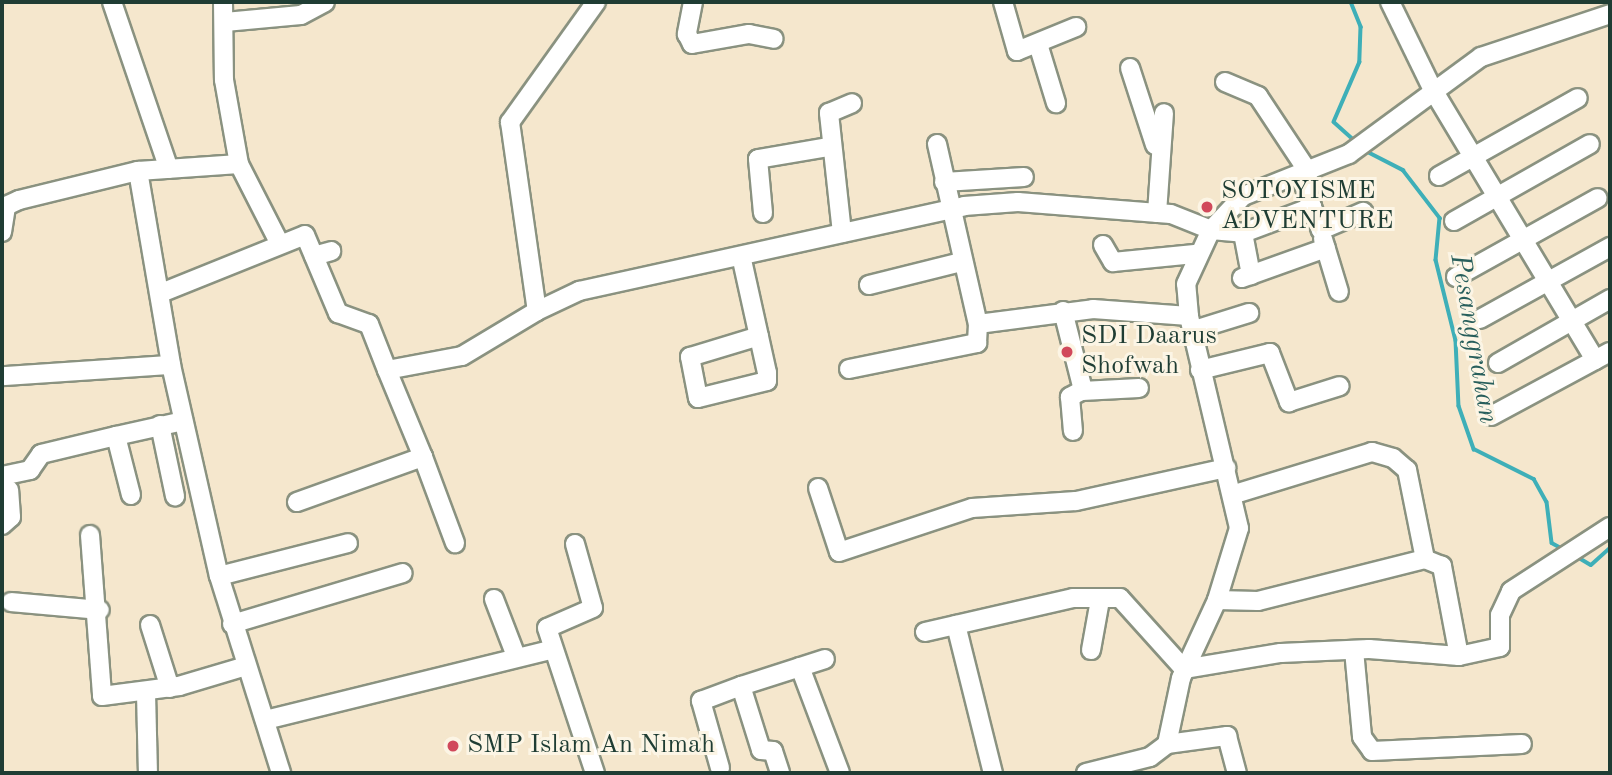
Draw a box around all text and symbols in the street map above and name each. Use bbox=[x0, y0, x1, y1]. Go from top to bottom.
place label: SOTOYISME ADVENTURE bbox=[1221, 176, 1393, 238]
marker: SOTOYISME ADVENTURE bbox=[1199, 199, 1215, 215]
water label: Pesanggrahan bbox=[1442, 251, 1504, 427]
place label: SDI Daarus Shofwah bbox=[1081, 321, 1217, 382]
marker: SDI Daarus Shofwah bbox=[1059, 344, 1075, 360]
place label: SMP Islam An Nimah bbox=[467, 730, 715, 762]
marker: SMP Islam An Nimah bbox=[445, 738, 461, 754]

